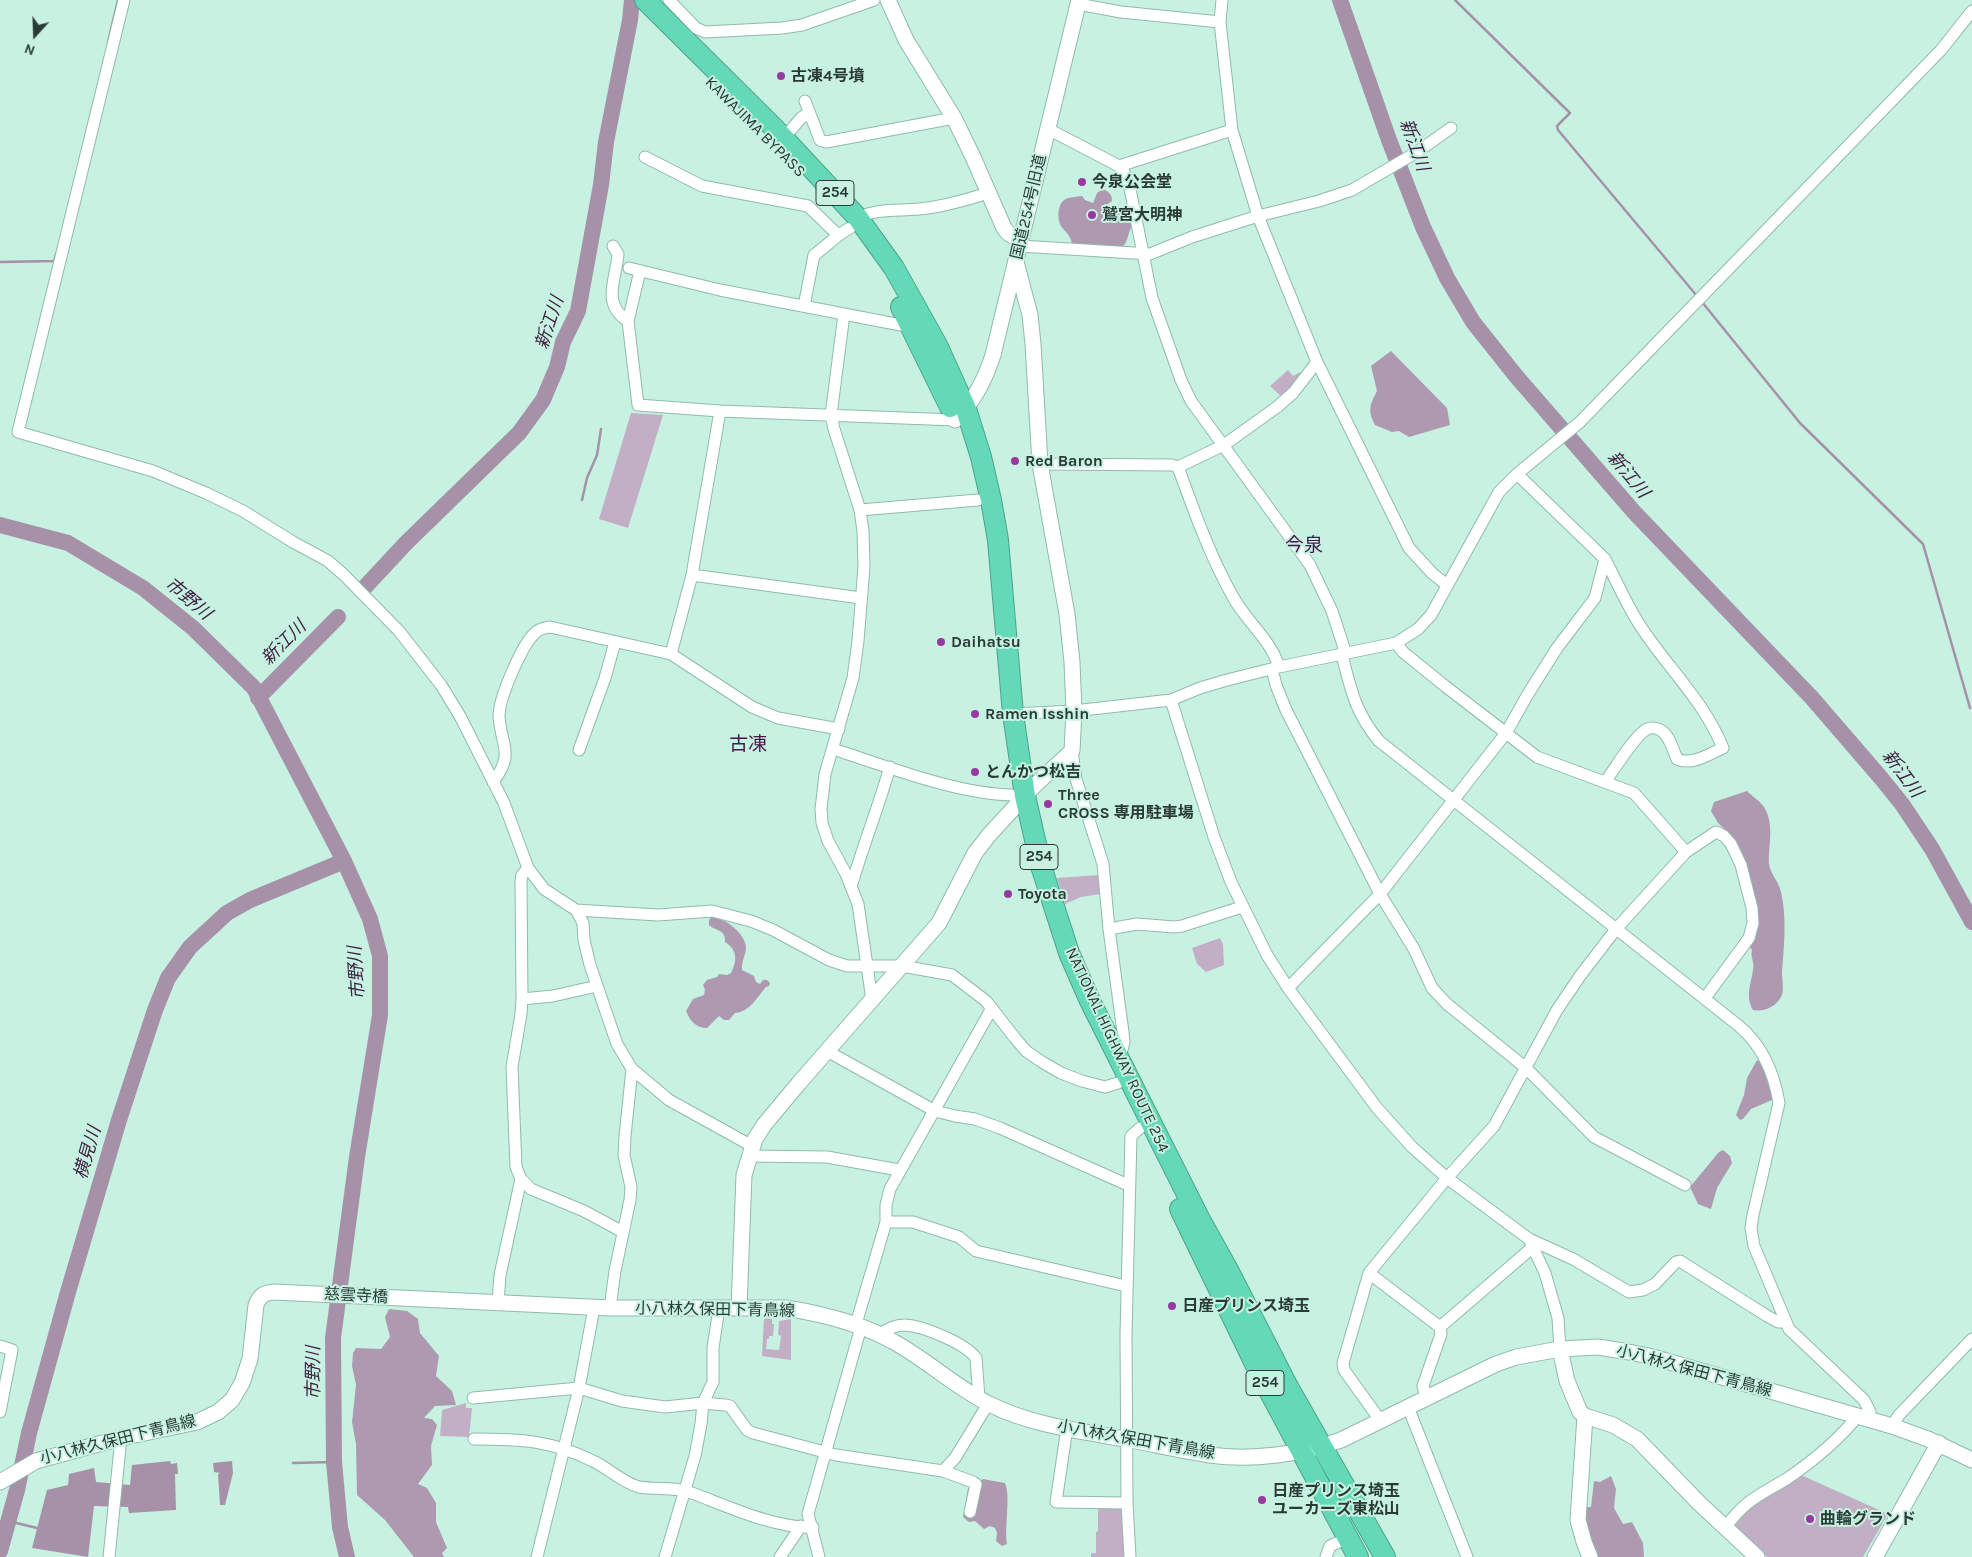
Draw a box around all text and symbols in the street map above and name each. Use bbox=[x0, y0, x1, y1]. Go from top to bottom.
north arrow bbox=[10, 10, 60, 60]
text: N bbox=[22, 40, 37, 59]
place label: 古凍4号墳 bbox=[791, 66, 865, 86]
marker: 古凍4号墳 bbox=[775, 70, 787, 82]
street label: KAWAJIMA BYPASS bbox=[701, 73, 809, 181]
water label: 新江川 bbox=[1395, 116, 1433, 174]
street label: 国道254号旧道 bbox=[1008, 153, 1050, 261]
place label: 今泉公会堂 bbox=[1092, 172, 1172, 192]
marker: 今泉公会堂 bbox=[1076, 176, 1088, 188]
road number: 254 bbox=[816, 180, 854, 206]
place label: 鷲宮大明神 bbox=[1102, 205, 1182, 225]
marker: 鷲宮大明神 bbox=[1086, 209, 1098, 221]
water label: 新江川 bbox=[531, 294, 569, 352]
water label: 新江川 bbox=[1602, 447, 1654, 503]
place label: Red Baron bbox=[1025, 451, 1103, 471]
marker: Red Baron bbox=[1009, 455, 1021, 467]
district label: 今泉 bbox=[1285, 535, 1323, 557]
water label: 市野川 bbox=[160, 573, 216, 625]
water label: 新江川 bbox=[257, 616, 311, 670]
place label: Daihatsu bbox=[951, 632, 1021, 652]
marker: Daihatsu bbox=[935, 636, 947, 648]
place label: Ramen Isshin bbox=[985, 704, 1089, 724]
marker: Ramen Isshin bbox=[969, 708, 981, 720]
district label: 古凍 bbox=[729, 734, 767, 756]
water label: 新江川 bbox=[1877, 746, 1927, 802]
place label: とんかつ松吉 bbox=[985, 762, 1081, 782]
marker: とんかつ松吉 bbox=[969, 766, 981, 778]
place label: Three CROSS 専用駐車場 bbox=[1058, 785, 1194, 823]
marker: Three CROSS 専用駐車場 bbox=[1042, 798, 1054, 810]
road number: 254 bbox=[1020, 844, 1058, 870]
place label: Toyota bbox=[1018, 884, 1067, 904]
marker: Toyota bbox=[1002, 888, 1014, 900]
water label: 市野川 bbox=[344, 945, 370, 1001]
street label: NATIONAL HIGHWAY ROUTE 254 bbox=[1061, 945, 1173, 1155]
water label: 横見川 bbox=[70, 1124, 106, 1182]
street label: 慈雲寺橋 bbox=[324, 1285, 388, 1307]
place label: 日産プリンス埼玉 bbox=[1182, 1296, 1310, 1316]
street label: 小八林久保田下青鳥線 bbox=[635, 1299, 795, 1321]
marker: 日産プリンス埼玉 bbox=[1166, 1300, 1178, 1312]
street label: 小八林久保田下青鳥線 bbox=[1614, 1341, 1774, 1401]
water label: 市野川 bbox=[303, 1346, 325, 1400]
road number: 254 bbox=[1246, 1370, 1284, 1396]
street label: 小八林久保田下青鳥線 bbox=[38, 1411, 198, 1469]
street label: 小八林久保田下青鳥線 bbox=[1056, 1417, 1216, 1463]
place label: 日産プリンス埼玉 ユーカーズ東松山 bbox=[1272, 1481, 1400, 1519]
marker: 日産プリンス埼玉 ユーカーズ東松山 bbox=[1256, 1494, 1268, 1506]
place label: 曲輪グランド bbox=[1820, 1509, 1916, 1529]
marker: 曲輪グランド bbox=[1804, 1513, 1816, 1525]

